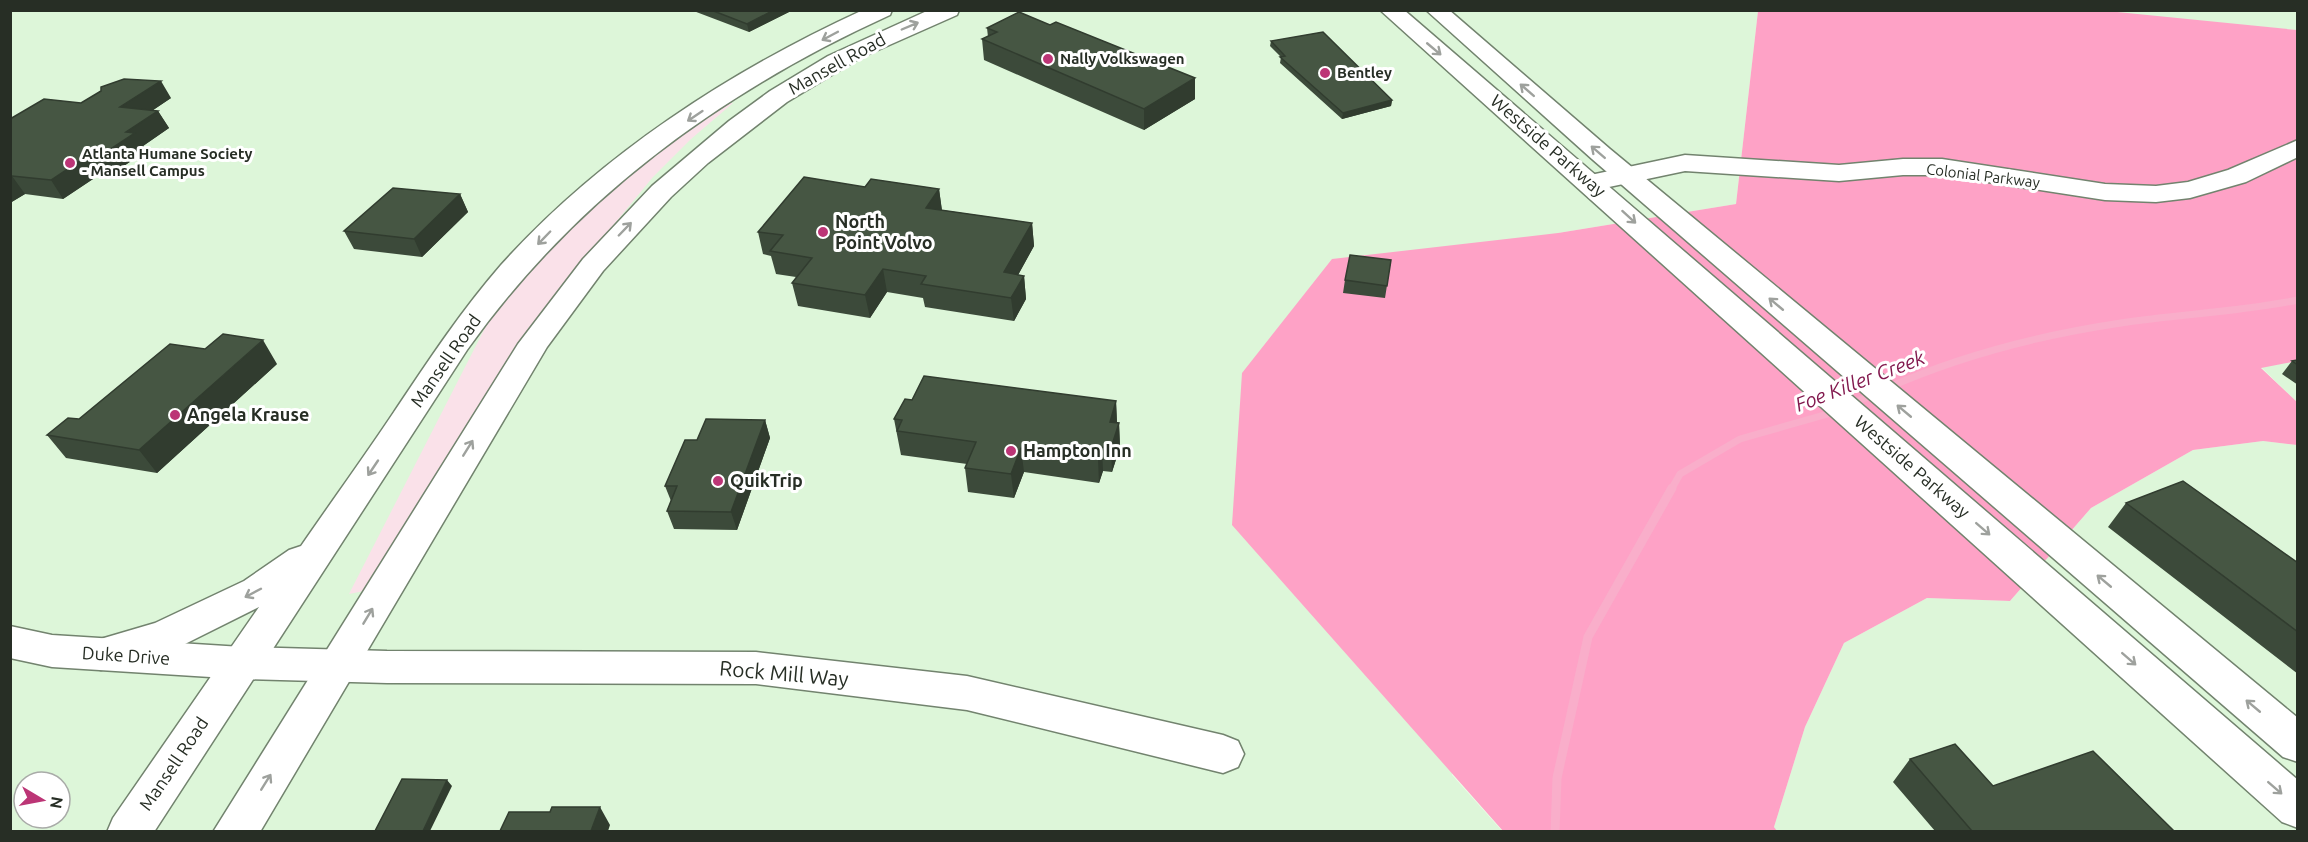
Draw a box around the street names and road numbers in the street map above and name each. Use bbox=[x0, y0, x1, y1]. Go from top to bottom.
street label: Mansell Road bbox=[784, 28, 889, 98]
street label: Westside Parkway bbox=[1487, 90, 1610, 201]
street label: Colonial Parkway bbox=[1925, 160, 2041, 191]
street label: Mansell Road bbox=[406, 310, 484, 410]
street label: Westside Parkway bbox=[1851, 411, 1974, 522]
street label: Duke Drive bbox=[81, 642, 171, 668]
street label: Rock Mill Way bbox=[718, 655, 850, 691]
street label: Mansell Road bbox=[135, 713, 212, 814]

